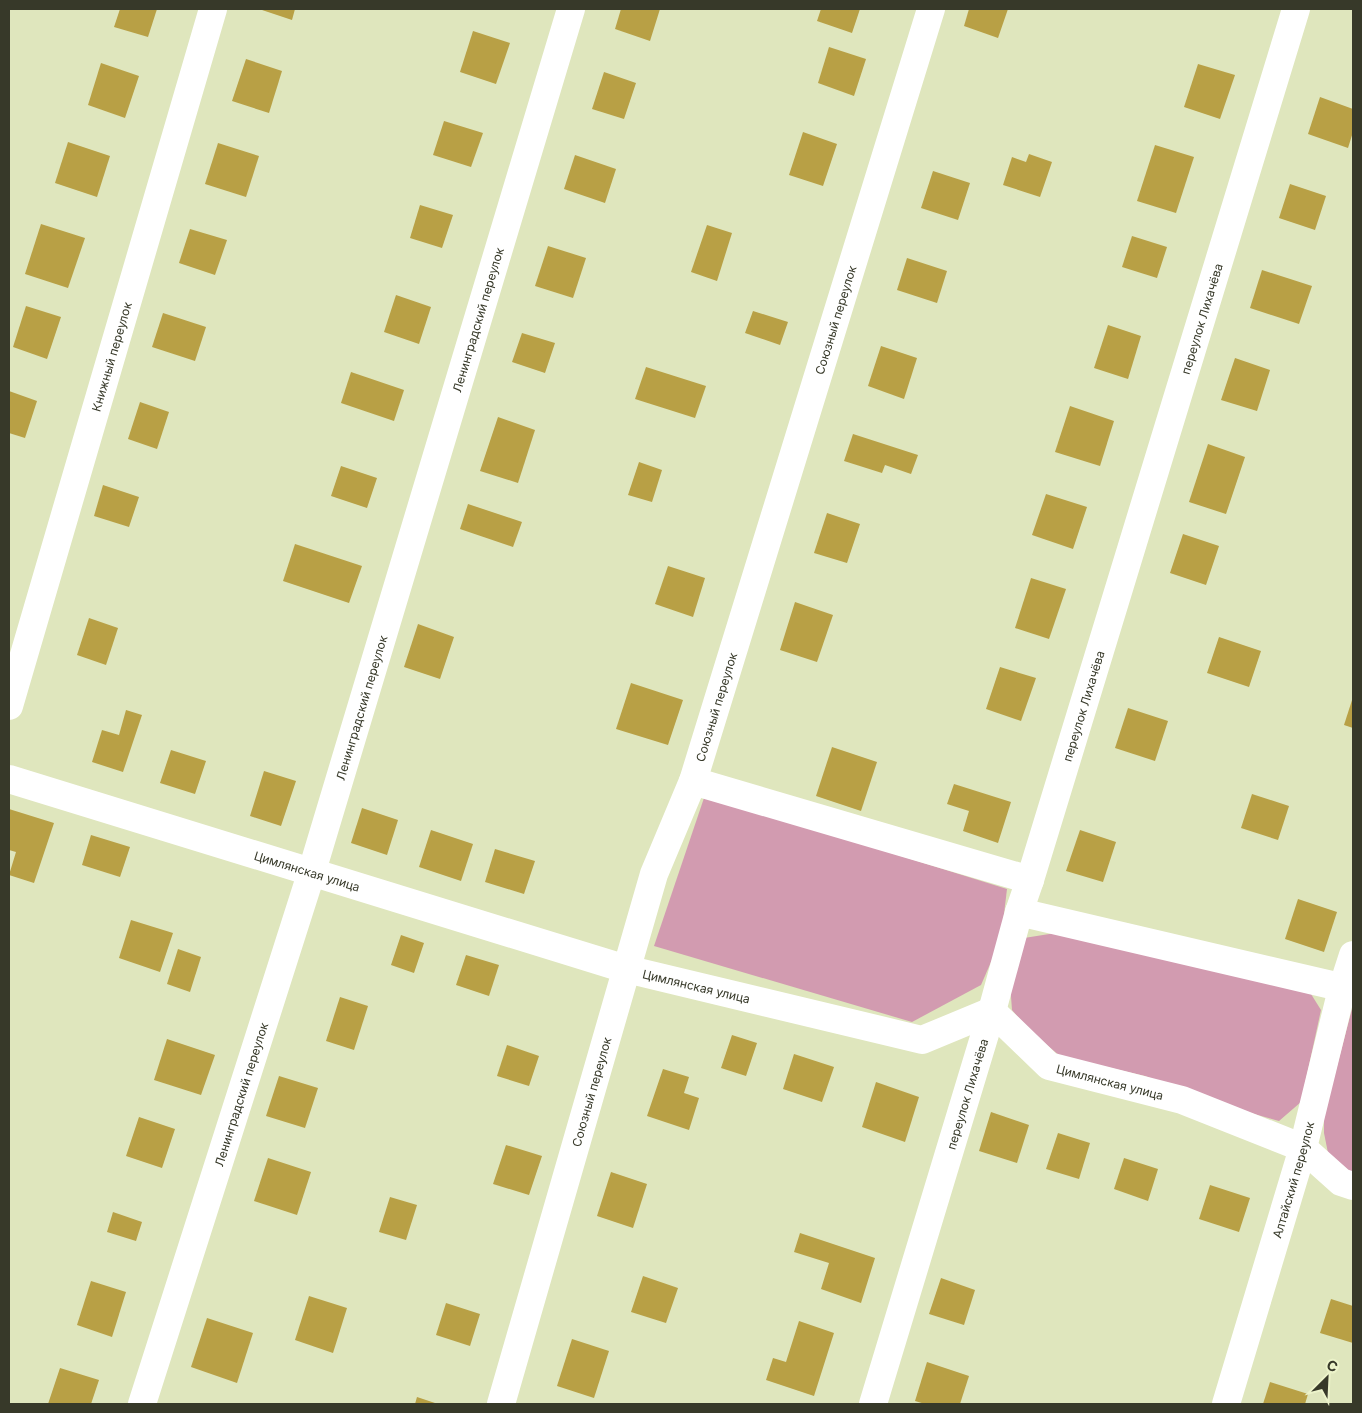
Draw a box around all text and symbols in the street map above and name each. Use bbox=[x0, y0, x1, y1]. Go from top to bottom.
street label: Ленинградский переулок bbox=[449, 245, 507, 394]
street label: переулок Лихачёва bbox=[1177, 261, 1225, 376]
street label: Союзный переулок bbox=[811, 263, 859, 376]
street label: Книжный переулок bbox=[88, 300, 135, 413]
street label: Ленинградский переулок bbox=[332, 633, 390, 782]
street label: переулок Лихачёва bbox=[1059, 649, 1107, 763]
street label: Союзный переулок bbox=[692, 650, 740, 763]
street label: Цимлянская улица bbox=[252, 847, 362, 894]
street label: Цимлянская улица bbox=[641, 966, 752, 1006]
street label: Ленинградский переулок bbox=[211, 1020, 271, 1168]
street label: Союзный переулок bbox=[568, 1035, 614, 1148]
street label: переулок Лихачёва bbox=[943, 1037, 991, 1151]
street label: Цимлянская улица bbox=[1055, 1061, 1165, 1102]
street label: Алтайский переулок bbox=[1269, 1120, 1317, 1240]
north arrow bbox=[1302, 1353, 1352, 1403]
text: С bbox=[1324, 1356, 1341, 1376]

